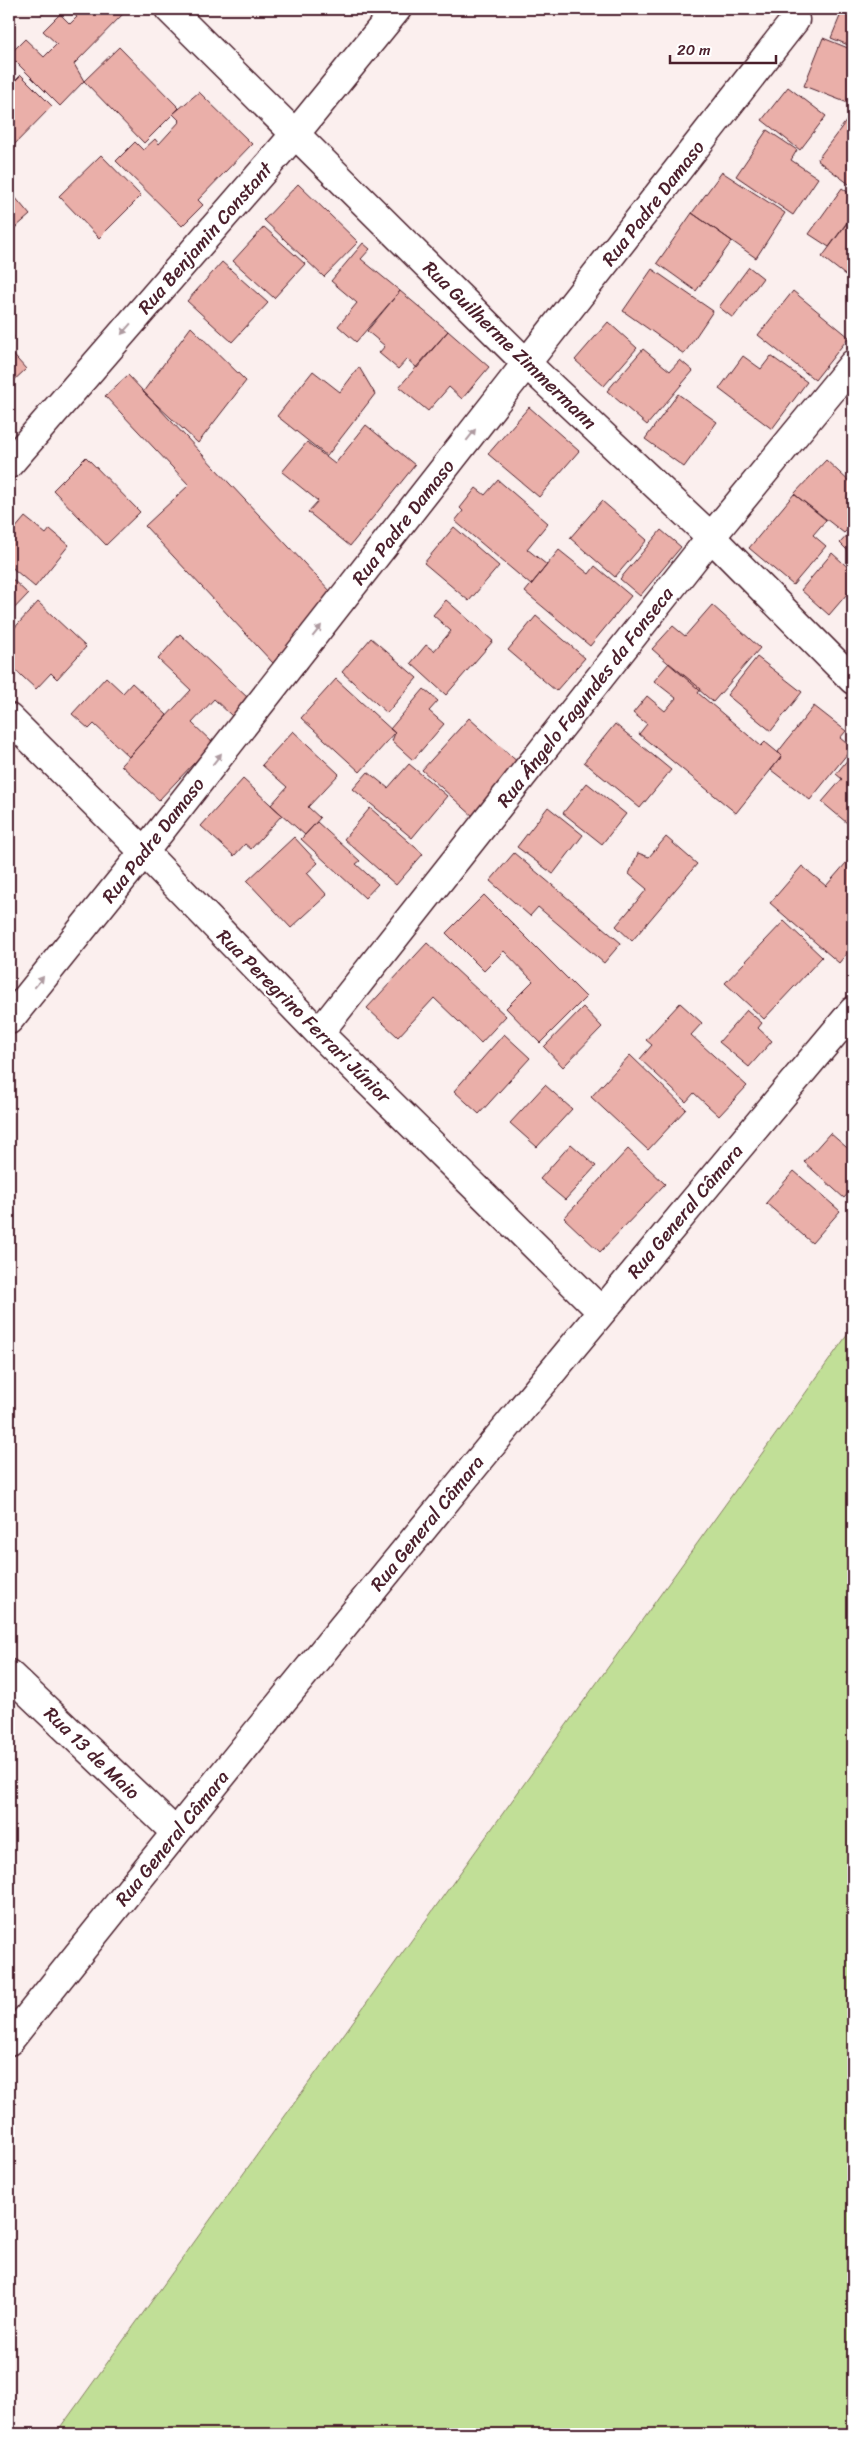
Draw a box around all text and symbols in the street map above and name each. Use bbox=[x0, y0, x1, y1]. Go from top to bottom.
scale bar bbox=[670, 32, 776, 64]
text: 20 m bbox=[677, 37, 711, 63]
street label: Rua Padre Damaso bbox=[593, 132, 713, 273]
street label: Rua Benjamin Constant bbox=[129, 153, 282, 322]
street label: Rua Guilherme Zimmermann bbox=[415, 253, 605, 437]
one-way arrow bbox=[120, 322, 132, 334]
one-way arrow bbox=[466, 429, 477, 442]
street label: Rua Padre Damaso bbox=[343, 451, 463, 592]
street label: Rua Ângelo Fagundes da Fonseca bbox=[488, 579, 682, 815]
one-way arrow bbox=[311, 625, 322, 638]
one-way arrow bbox=[211, 753, 222, 766]
street label: Rua Padre Damaso bbox=[93, 769, 213, 910]
street label: Rua Peregrino Ferrari Júnior bbox=[209, 921, 400, 1112]
one-way arrow bbox=[34, 976, 45, 989]
street label: Rua General Câmara bbox=[618, 1136, 752, 1286]
street label: Rua General Câmara bbox=[361, 1447, 493, 1599]
street label: Rua 13 de Maio bbox=[36, 1698, 148, 1808]
street label: Rua General Câmara bbox=[106, 1762, 238, 1914]

